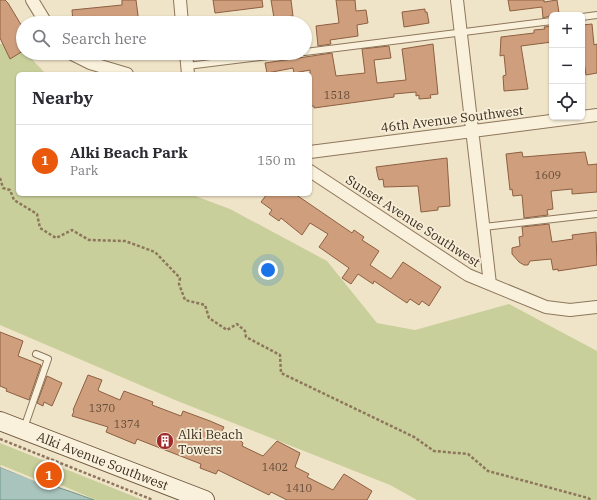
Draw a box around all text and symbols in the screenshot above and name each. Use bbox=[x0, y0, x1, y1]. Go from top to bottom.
map controls bbox=[549, 12, 585, 120]
button: + bbox=[549, 12, 585, 48]
search box bbox=[16, 16, 312, 60]
icon: search bbox=[30, 27, 52, 49]
text: Search here bbox=[62, 29, 147, 48]
button: − bbox=[549, 48, 585, 84]
button: locate bbox=[549, 84, 585, 120]
text: Nearby bbox=[32, 87, 93, 109]
house number: 1518 bbox=[324, 88, 350, 102]
street label: 46th Avenue Southwest bbox=[380, 102, 525, 136]
text: Alki Beach Park bbox=[70, 143, 188, 162]
text: 1 bbox=[41, 152, 49, 169]
text: 150 m bbox=[257, 152, 296, 169]
text: Park bbox=[70, 162, 98, 179]
house number: 1609 bbox=[535, 168, 561, 182]
street label: Sunset Avenue Southwest bbox=[343, 171, 484, 271]
your location bbox=[258, 260, 278, 280]
house number: 1370 bbox=[89, 401, 116, 415]
house number: 1374 bbox=[114, 417, 141, 431]
place label: Alki Beach Towers bbox=[178, 426, 243, 458]
street label: Alki Avenue Southwest bbox=[34, 428, 171, 494]
building icon: Alki Beach Towers bbox=[155, 431, 175, 451]
pin: 1 bbox=[36, 460, 62, 490]
house number: 1402 bbox=[262, 460, 288, 474]
house number: 1410 bbox=[286, 481, 313, 495]

